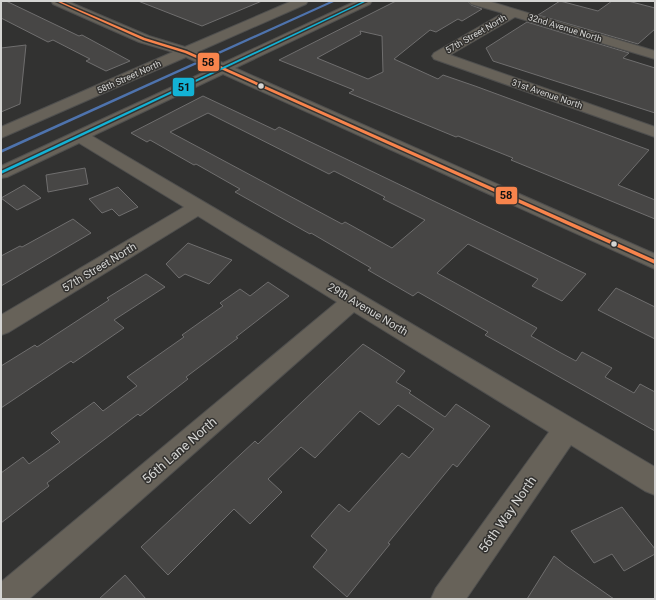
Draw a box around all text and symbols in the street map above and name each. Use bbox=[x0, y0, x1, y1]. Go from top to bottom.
street label: 57th Street North bbox=[444, 12, 508, 56]
street label: 32nd Avenue North bbox=[527, 12, 603, 44]
line badge: 58 bbox=[197, 52, 220, 72]
text: 58 bbox=[202, 56, 214, 69]
street label: 58th Street North bbox=[95, 58, 163, 96]
line badge: 51 bbox=[172, 77, 195, 97]
street label: 31st Avenue North bbox=[510, 77, 584, 111]
text: 51 bbox=[178, 81, 190, 94]
unlabelled marker bbox=[256, 81, 266, 91]
line badge: 58 bbox=[495, 186, 518, 205]
text: 58 bbox=[500, 189, 512, 202]
unlabelled marker bbox=[609, 239, 619, 249]
street label: 57th Street North bbox=[60, 240, 139, 295]
street label: 29th Avenue North bbox=[325, 280, 410, 338]
street label: 56th Lane North bbox=[139, 414, 220, 487]
street label: 56th Way North bbox=[476, 473, 539, 555]

